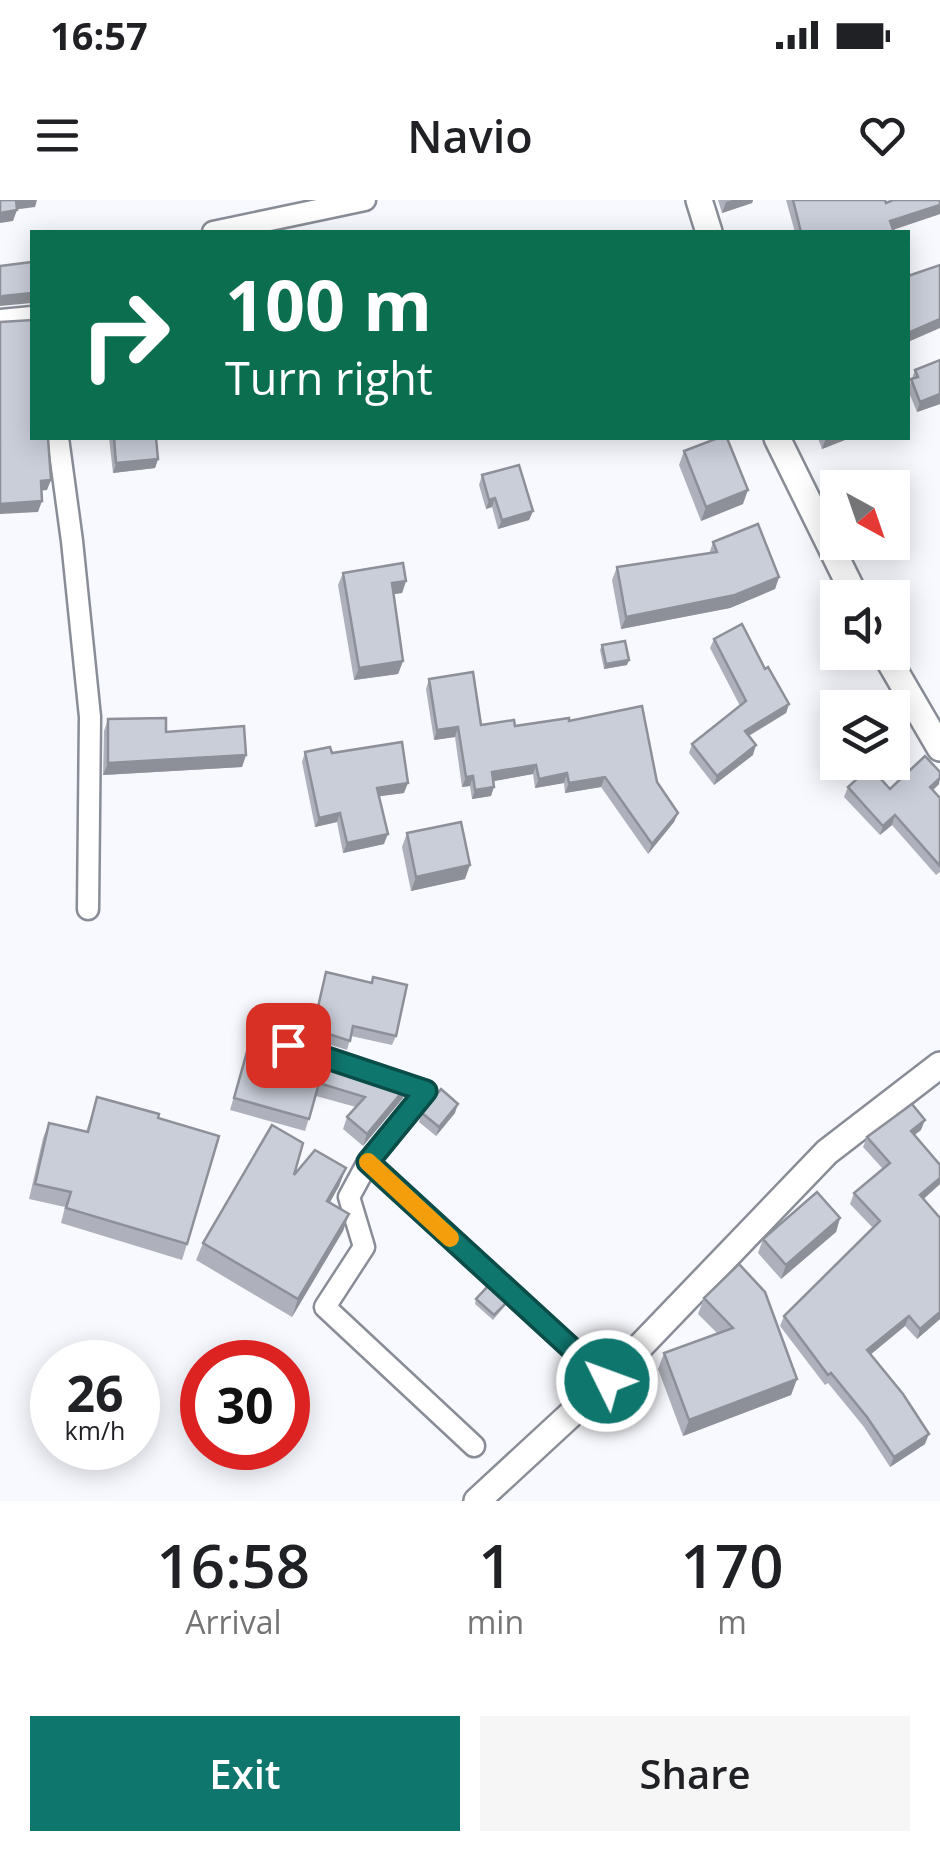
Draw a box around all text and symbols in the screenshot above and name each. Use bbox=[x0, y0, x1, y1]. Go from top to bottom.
text: 16:57 bbox=[50, 9, 148, 61]
text: Navio bbox=[407, 105, 533, 166]
icon: menu bbox=[30, 108, 85, 163]
icon: heart bbox=[855, 108, 910, 163]
text: 100 m bbox=[225, 256, 432, 352]
icon: right bbox=[60, 270, 190, 400]
text: Turn right bbox=[225, 347, 433, 408]
north arrow bbox=[820, 470, 910, 560]
map controls bbox=[820, 470, 910, 780]
button: sound bbox=[820, 580, 910, 670]
button: layers bbox=[820, 690, 910, 780]
pin bbox=[246, 1003, 331, 1088]
icon: arrive bbox=[261, 1018, 316, 1073]
position arrow bbox=[555, 1329, 659, 1433]
speed limit sign: 30 bbox=[180, 1340, 310, 1470]
text: 26 bbox=[66, 1359, 124, 1427]
text: km/h bbox=[65, 1413, 125, 1447]
text: 16:58 bbox=[157, 1524, 310, 1606]
text: 1 bbox=[478, 1524, 513, 1606]
text: 170 bbox=[681, 1524, 783, 1606]
text: Arrival bbox=[185, 1600, 282, 1643]
text: min bbox=[467, 1600, 524, 1643]
text: m bbox=[717, 1600, 747, 1643]
button: Exit bbox=[30, 1716, 460, 1831]
button: Share bbox=[480, 1716, 910, 1831]

